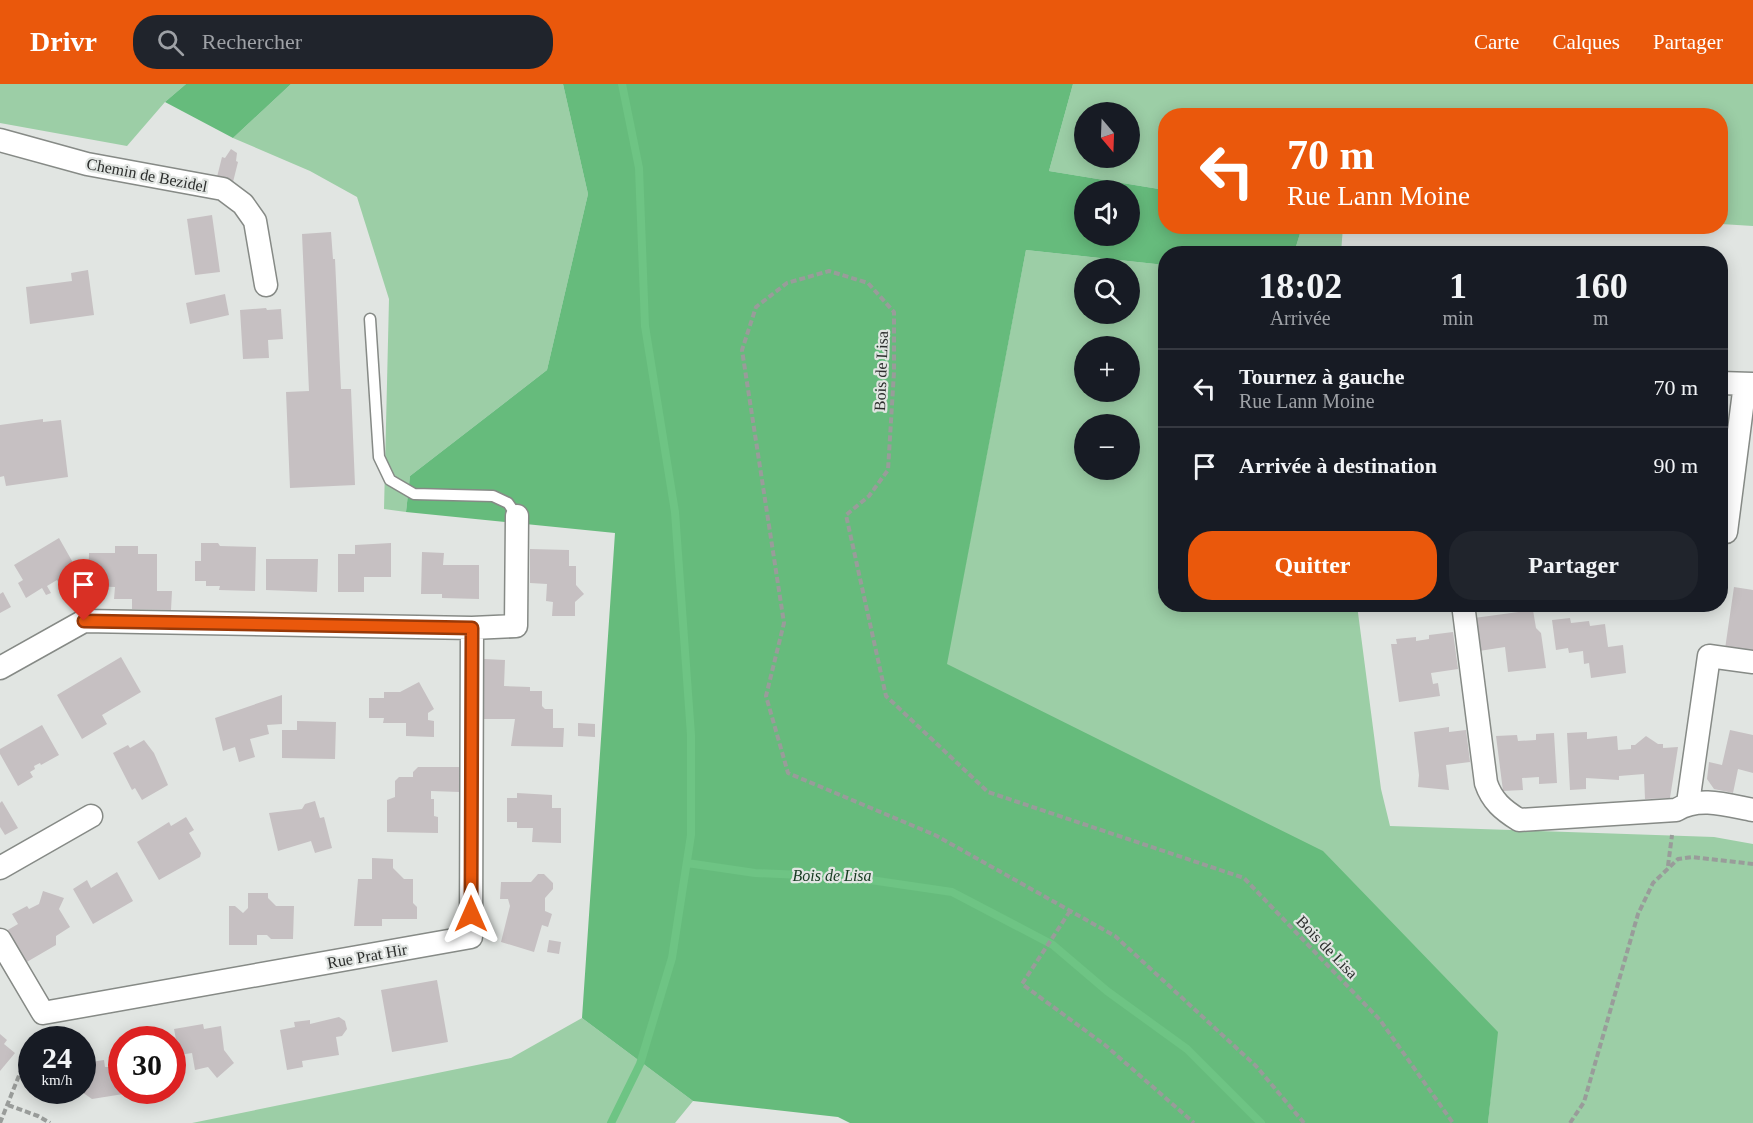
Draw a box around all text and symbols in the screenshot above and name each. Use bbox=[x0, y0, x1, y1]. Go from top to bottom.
search box bbox=[133, 15, 553, 69]
text: Drivr bbox=[30, 26, 97, 57]
icon: search bbox=[154, 26, 187, 59]
text: Rechercher bbox=[202, 29, 302, 54]
text: Carte bbox=[1474, 30, 1519, 54]
text: Calques bbox=[1552, 30, 1620, 54]
text: Partager bbox=[1653, 30, 1723, 54]
north arrow bbox=[1074, 102, 1140, 168]
map controls bbox=[1074, 102, 1140, 480]
icon: left bbox=[1188, 132, 1266, 210]
text: 70 m bbox=[1287, 132, 1375, 178]
street label: Chemin de Bezidel bbox=[85, 155, 209, 195]
button: sound bbox=[1074, 180, 1140, 246]
text: Rue Lann Moine bbox=[1287, 181, 1470, 211]
button: search bbox=[1074, 258, 1140, 324]
text: 18:02 bbox=[1258, 266, 1342, 306]
text: 1 bbox=[1449, 266, 1467, 306]
text: 160 bbox=[1574, 266, 1628, 306]
text: Arrivée bbox=[1270, 307, 1331, 329]
text: min bbox=[1442, 307, 1474, 329]
text: m bbox=[1593, 307, 1609, 329]
street label: Bois de Lisa bbox=[871, 331, 891, 411]
button: + bbox=[1074, 336, 1140, 402]
text: Tournez à gauche bbox=[1239, 364, 1404, 389]
icon: left bbox=[1188, 372, 1221, 405]
text: 70 m bbox=[1653, 375, 1698, 400]
text: Rue Lann Moine bbox=[1239, 390, 1375, 412]
button: − bbox=[1074, 414, 1140, 480]
icon: arrive bbox=[1188, 450, 1221, 483]
text: Arrivée à destination bbox=[1239, 453, 1437, 478]
text: 90 m bbox=[1653, 453, 1698, 478]
button: Quitter bbox=[1188, 531, 1437, 600]
button: Partager bbox=[1449, 531, 1698, 600]
pin bbox=[58, 559, 109, 621]
icon: arrive bbox=[67, 568, 100, 601]
park label: Bois de Lisa bbox=[792, 867, 872, 884]
position arrow bbox=[439, 882, 503, 946]
street label: Bois de Lisa bbox=[1293, 912, 1361, 982]
street label: Rue Prat Hir bbox=[326, 940, 409, 971]
speed limit sign: 30 bbox=[108, 1026, 186, 1104]
text: 24 bbox=[42, 1041, 72, 1074]
text: km/h bbox=[42, 1072, 72, 1088]

